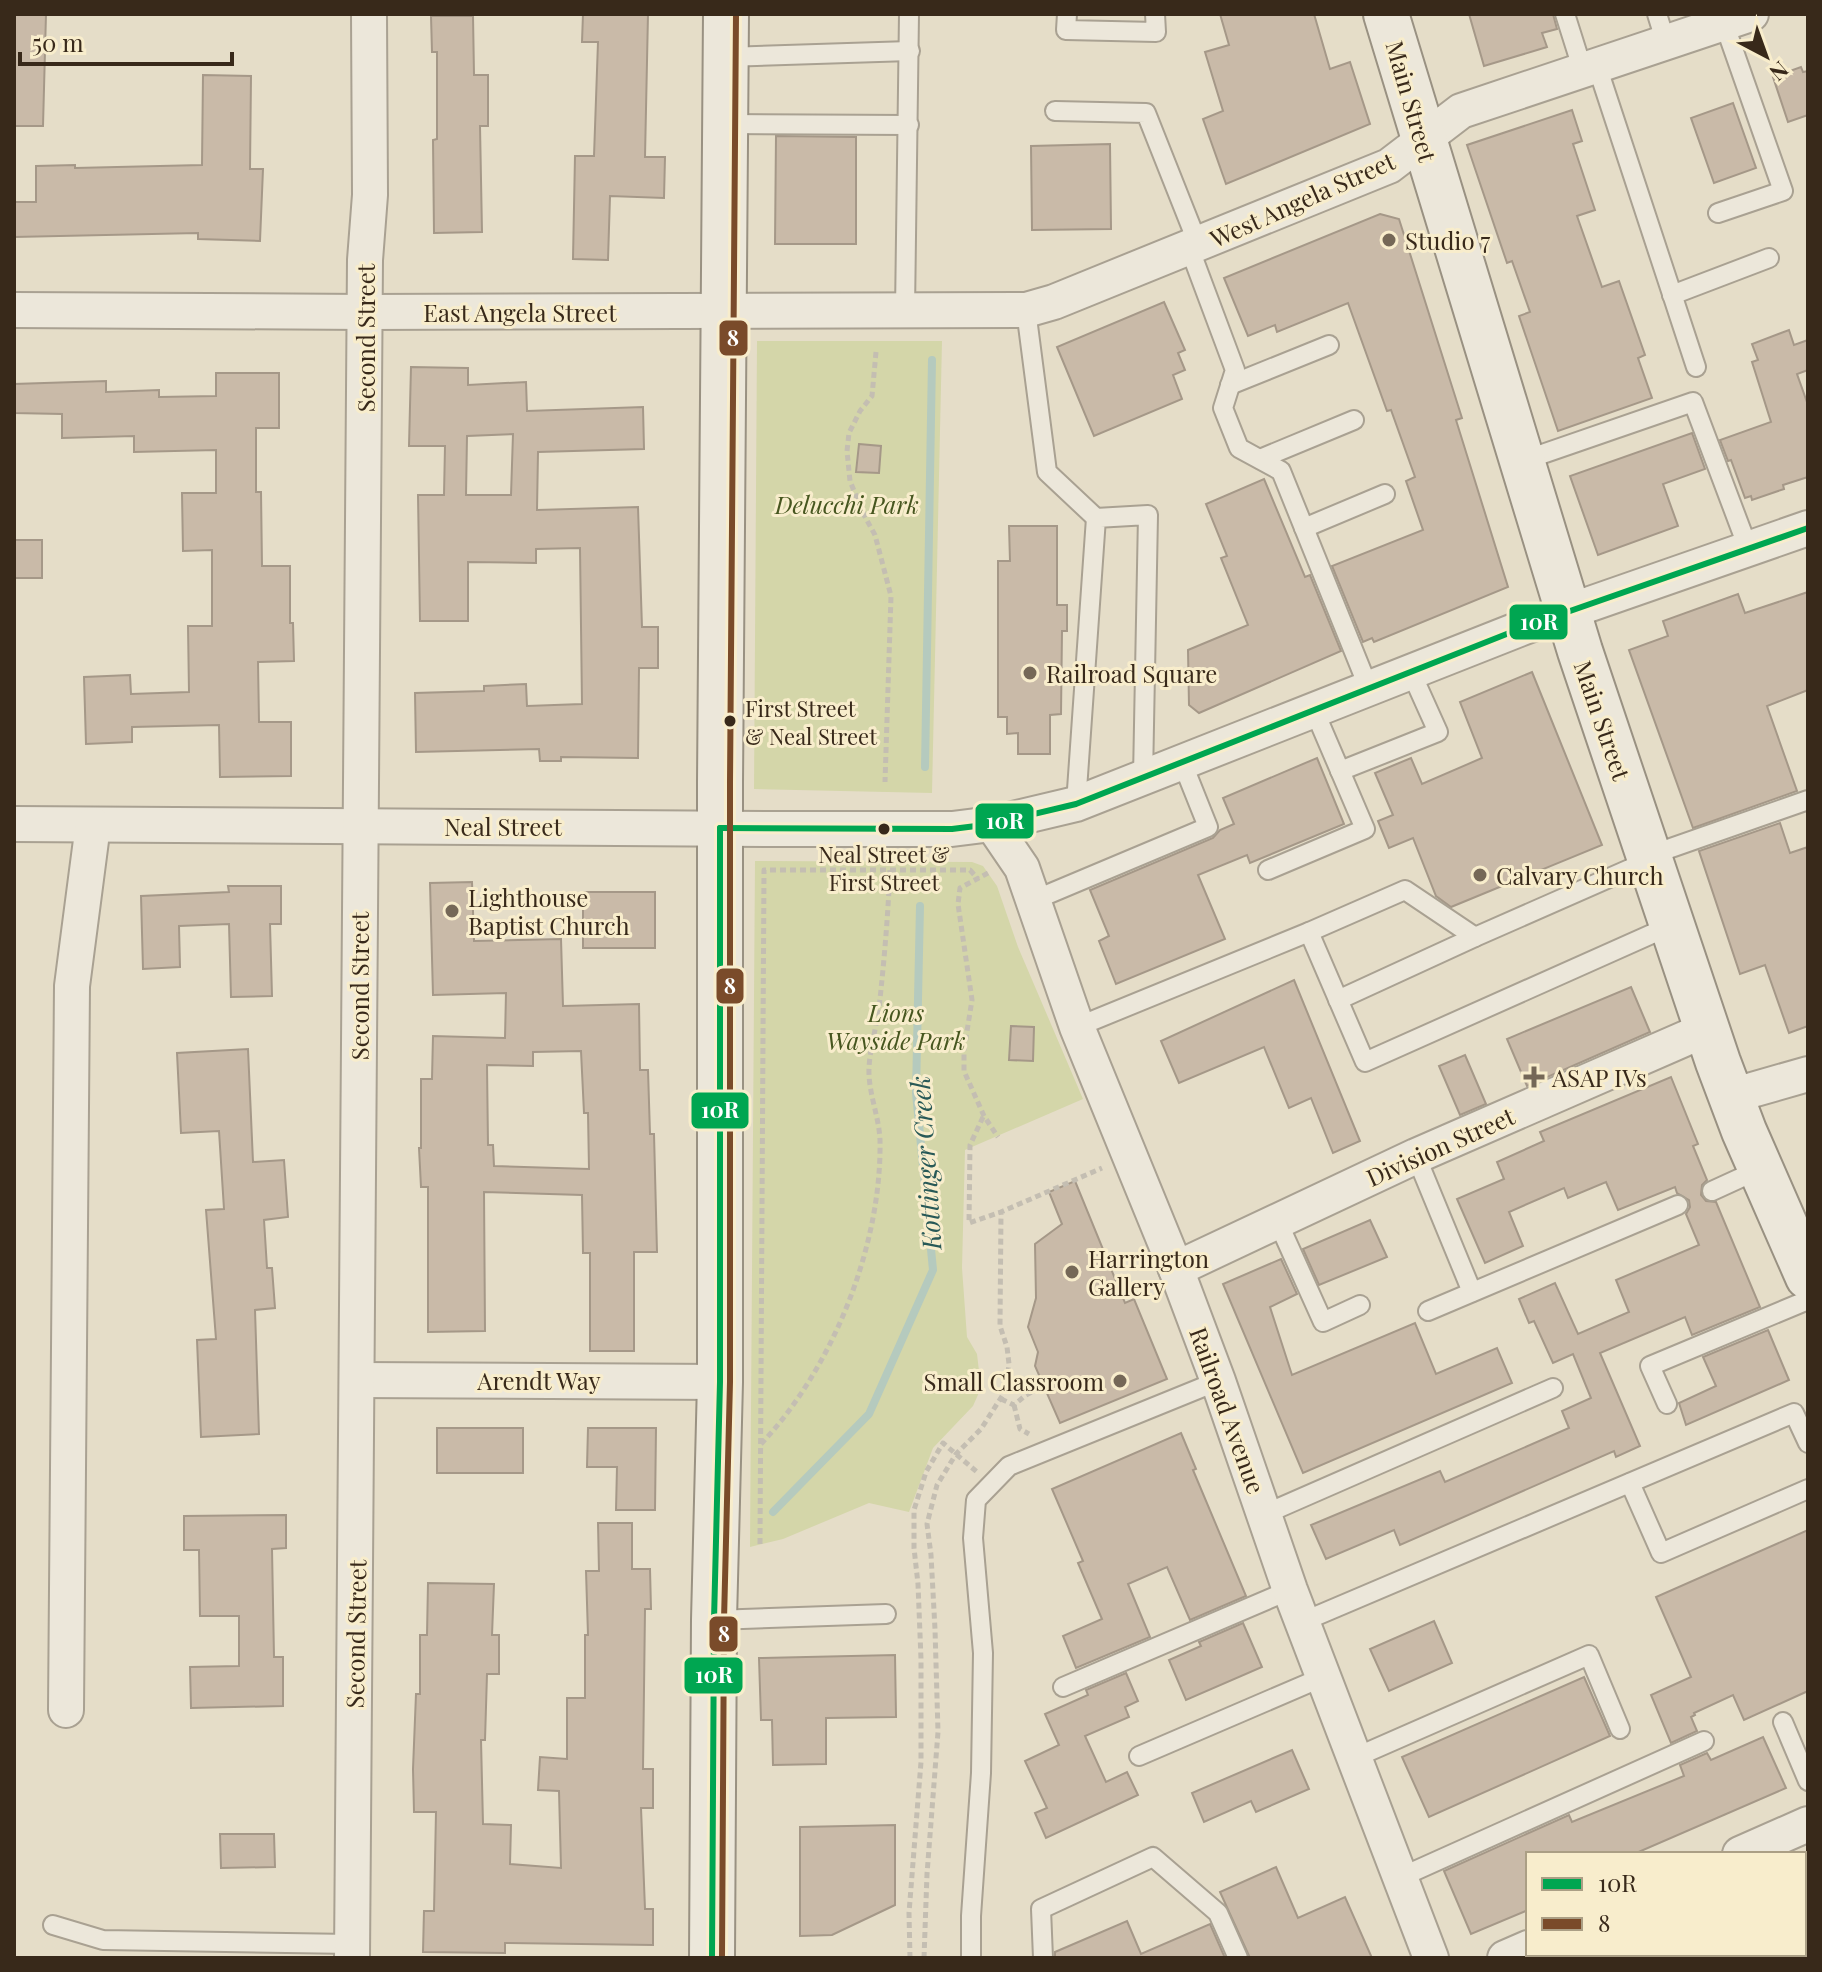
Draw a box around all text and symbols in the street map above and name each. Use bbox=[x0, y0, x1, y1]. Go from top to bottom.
scale bar bbox=[20, 16, 232, 66]
north arrow bbox=[1726, 16, 1806, 96]
text: 50 m bbox=[32, 26, 84, 58]
street label: Main Street bbox=[1379, 37, 1445, 166]
text: N bbox=[1764, 55, 1796, 88]
street label: West Angela Street bbox=[1204, 144, 1400, 254]
place label: Studio 7 bbox=[1405, 224, 1491, 256]
marker: Studio 7 bbox=[1380, 231, 1398, 249]
street label: Second Street bbox=[349, 263, 381, 412]
street label: East Angela Street bbox=[423, 296, 617, 328]
line badge: 8 bbox=[718, 319, 749, 357]
text: 8 bbox=[727, 322, 739, 352]
park label: Delucchi Park bbox=[774, 488, 919, 520]
line badge: 10R bbox=[1508, 603, 1569, 641]
text: 10R bbox=[1520, 606, 1559, 636]
street label: Main Street bbox=[1568, 656, 1639, 785]
place label: Railroad Square bbox=[1046, 657, 1217, 689]
marker: Railroad Square bbox=[1021, 664, 1039, 682]
place label: First Street & Neal Street bbox=[745, 693, 878, 751]
marker: First Street & Neal Street bbox=[722, 713, 738, 729]
line badge: 10R bbox=[974, 802, 1035, 840]
text: 10R bbox=[986, 805, 1025, 835]
street label: Neal Street bbox=[444, 810, 562, 842]
marker: Neal Street & First Street bbox=[876, 821, 892, 837]
place label: Neal Street & First Street bbox=[818, 839, 950, 897]
place label: Calvary Church bbox=[1496, 859, 1664, 891]
marker: Calvary Church bbox=[1471, 866, 1489, 884]
place label: Lighthouse Baptist Church bbox=[468, 881, 630, 941]
marker: Lighthouse Baptist Church bbox=[443, 902, 461, 920]
street label: Second Street bbox=[343, 911, 375, 1060]
line badge: 8 bbox=[715, 967, 745, 1005]
text: 8 bbox=[724, 970, 736, 1000]
park label: Lions Wayside Park bbox=[826, 996, 966, 1056]
place label: ASAP IVs bbox=[1551, 1061, 1647, 1093]
marker: ASAP IVs bbox=[1523, 1066, 1545, 1088]
water label: Kottinger Creek bbox=[901, 1075, 949, 1252]
line badge: 10R bbox=[690, 1091, 750, 1130]
text: 10R bbox=[701, 1094, 740, 1124]
street label: Division Street bbox=[1361, 1099, 1520, 1193]
place label: Harrington Gallery bbox=[1088, 1242, 1209, 1302]
marker: Harrington Gallery bbox=[1063, 1263, 1081, 1281]
street label: Railroad Avenue bbox=[1183, 1322, 1273, 1498]
street label: Arendt Way bbox=[476, 1364, 601, 1396]
place label: Small Classroom bbox=[923, 1365, 1104, 1397]
marker: Small Classroom bbox=[1111, 1372, 1129, 1390]
street label: Second Street bbox=[338, 1559, 372, 1709]
line badge: 8 bbox=[708, 1615, 739, 1653]
text: 8 bbox=[718, 1618, 730, 1648]
line badge: 10R bbox=[683, 1656, 744, 1695]
text: 10R bbox=[695, 1659, 734, 1689]
legend bbox=[1526, 1852, 1806, 1956]
text: 10R bbox=[1598, 1866, 1637, 1898]
text: 8 bbox=[1598, 1906, 1610, 1938]

